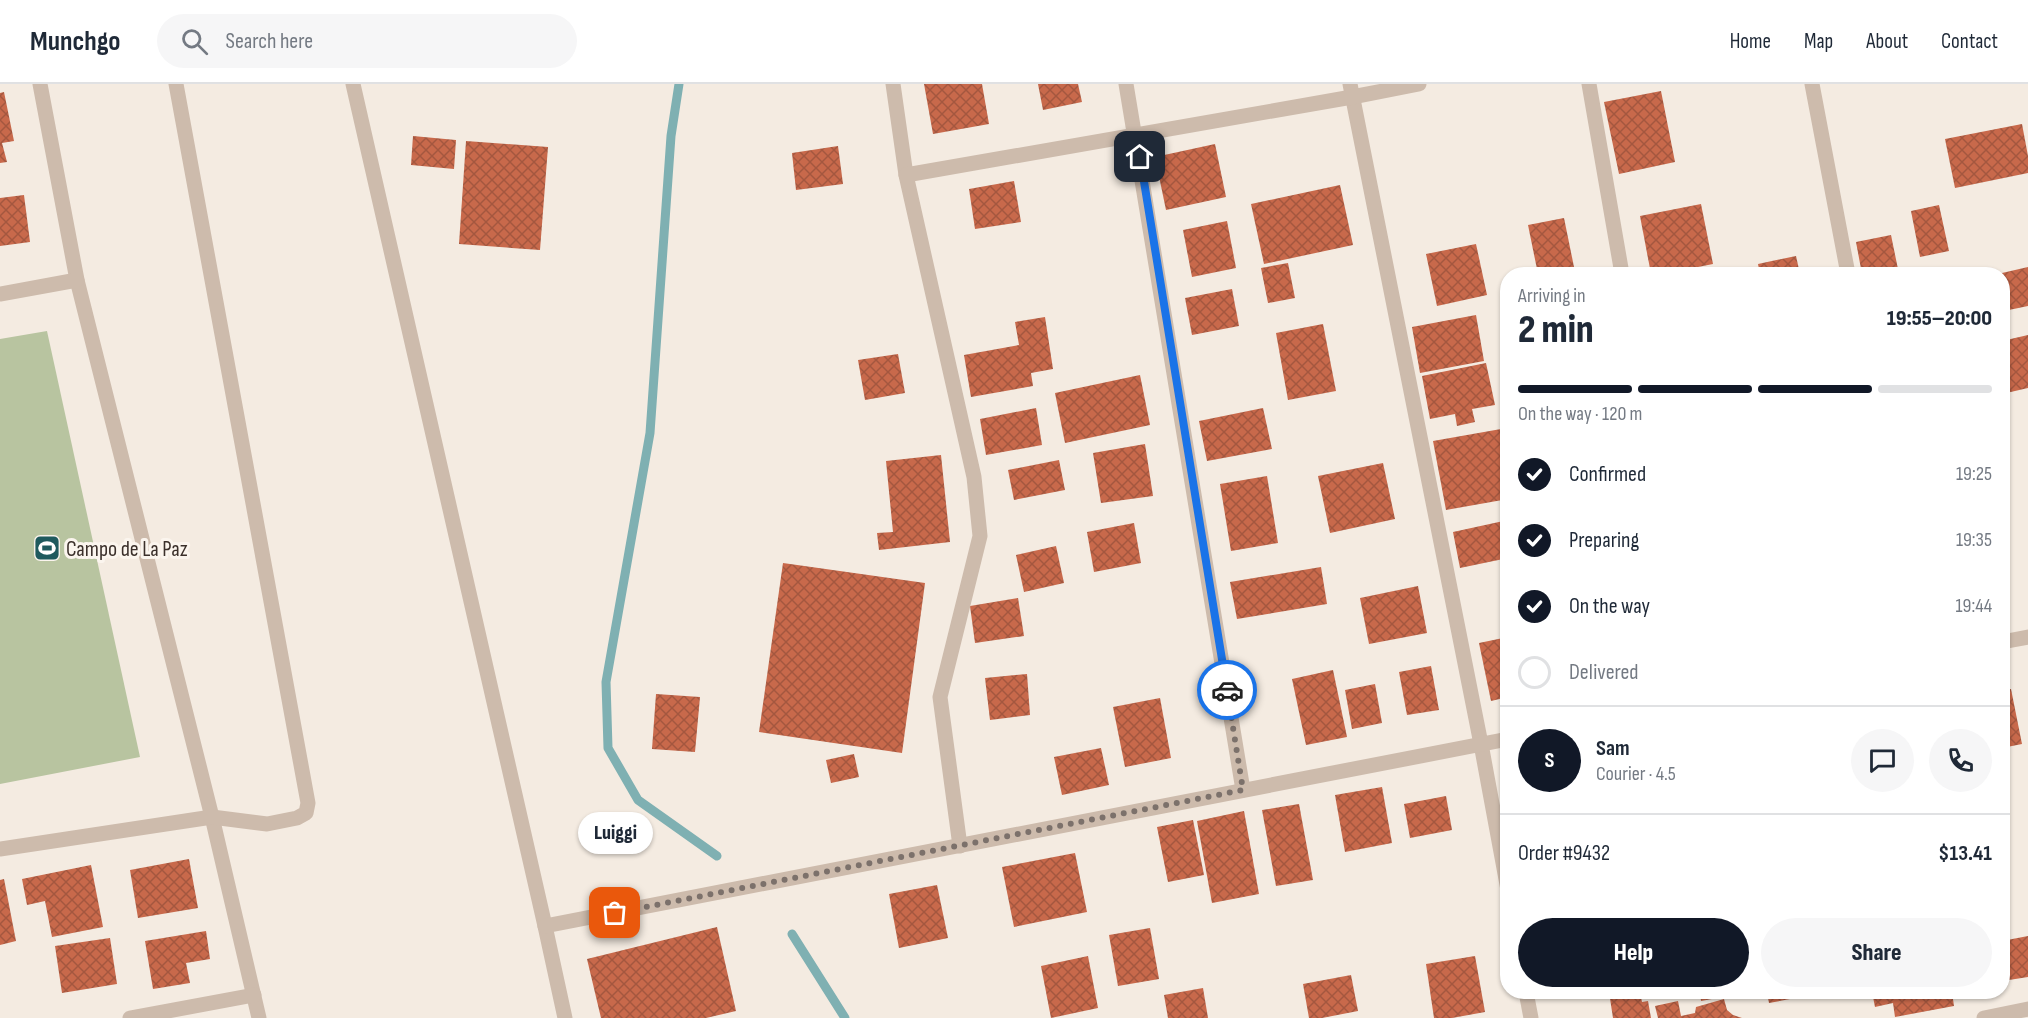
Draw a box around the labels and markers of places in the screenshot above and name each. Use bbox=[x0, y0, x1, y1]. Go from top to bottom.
pin bbox=[1114, 131, 1165, 182]
sports icon: Campo de La Paz bbox=[32, 533, 62, 563]
place label: Campo de La Paz bbox=[66, 536, 188, 563]
callout: Luiggi bbox=[578, 811, 652, 853]
pin bbox=[589, 887, 640, 938]

